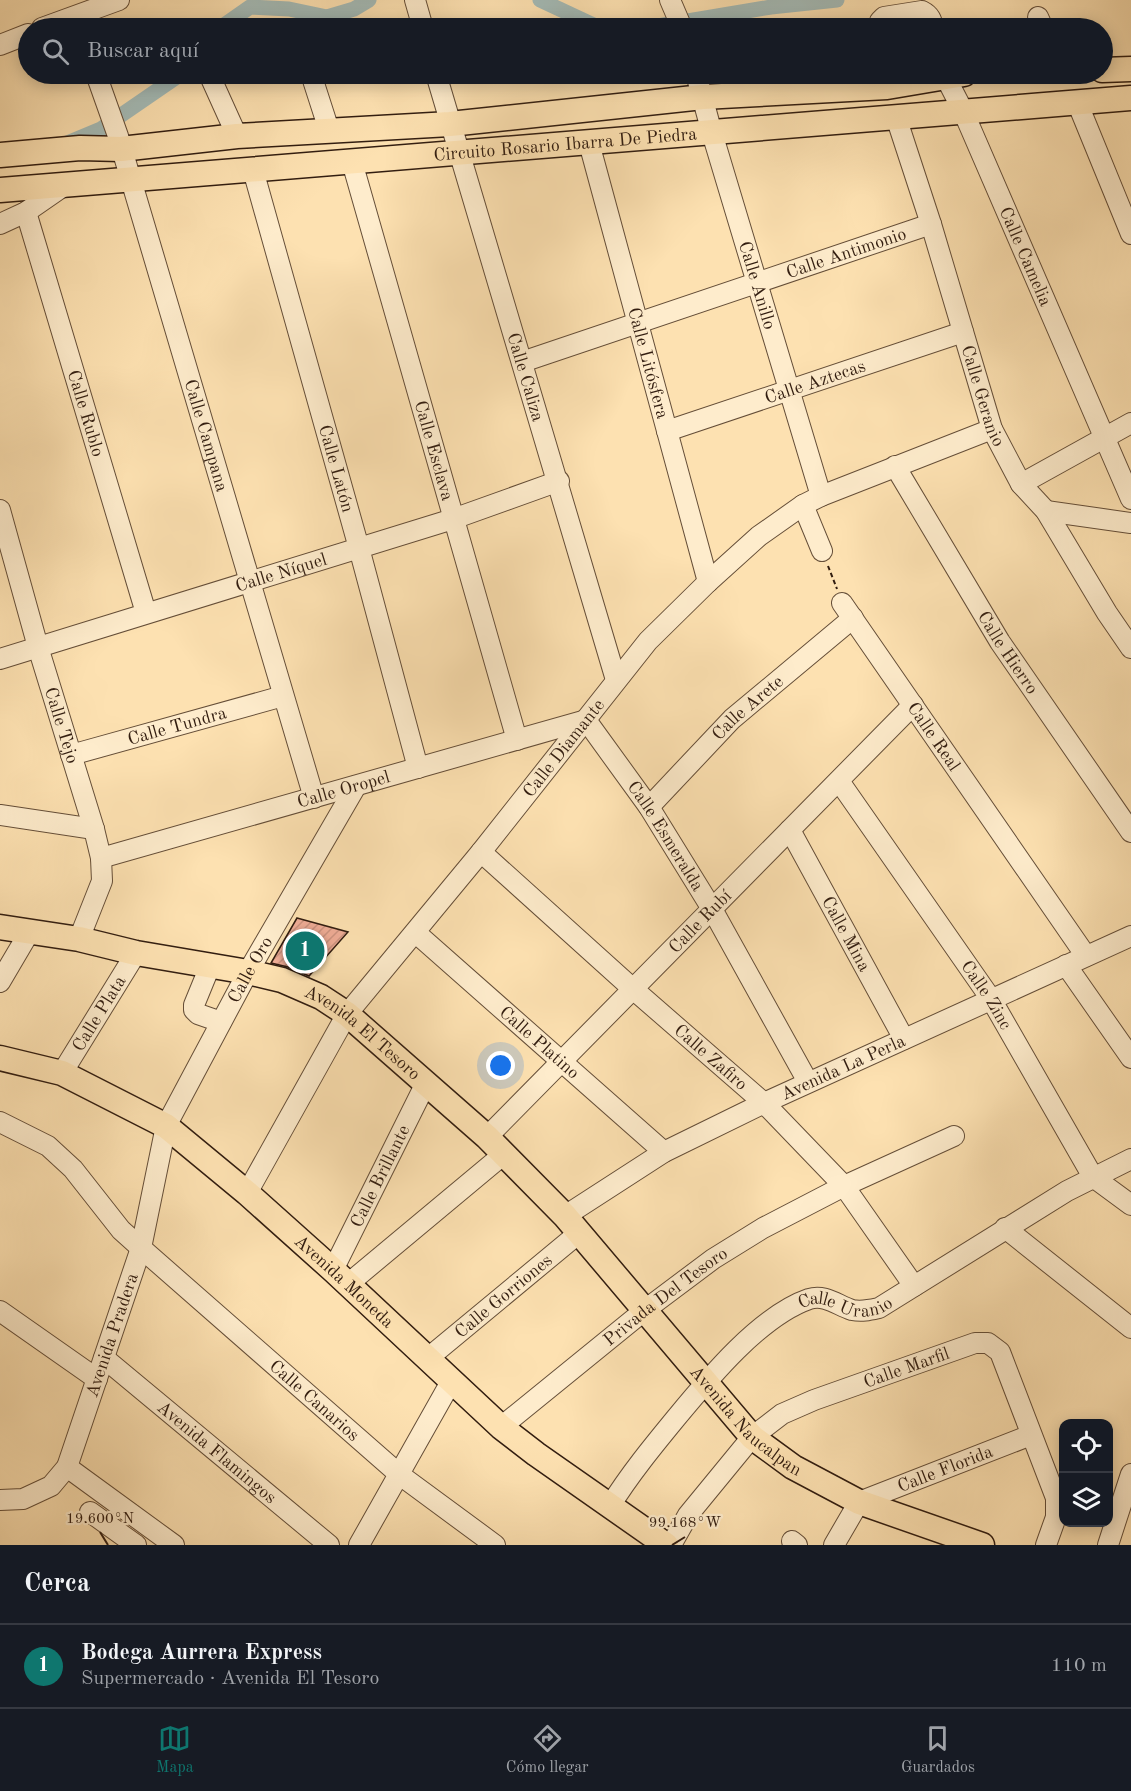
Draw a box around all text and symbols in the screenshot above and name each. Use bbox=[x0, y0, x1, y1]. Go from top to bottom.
search box bbox=[18, 18, 1113, 84]
icon: search bbox=[39, 35, 72, 68]
text: Buscar aquí bbox=[87, 40, 199, 62]
street label: Circuito Rosario Ibarra De Piedra bbox=[433, 125, 698, 165]
street label: Calle Camelia bbox=[996, 204, 1054, 309]
street label: Calle Antimonio bbox=[784, 225, 909, 282]
street label: Calle Anillo bbox=[735, 239, 778, 332]
street label: Calle Litósfera bbox=[624, 306, 671, 421]
street label: Calle Caliza bbox=[503, 331, 547, 424]
street label: Calle Geranio bbox=[958, 343, 1008, 450]
street label: Calle Aztecas bbox=[763, 357, 868, 408]
street label: Calle Rublo bbox=[64, 368, 107, 459]
street label: Calle Campana bbox=[181, 377, 231, 494]
street label: Calle Esclava bbox=[411, 399, 456, 503]
street label: Calle Latón bbox=[315, 423, 357, 515]
street label: Calle Níquel bbox=[233, 551, 329, 596]
street label: Calle Hierro bbox=[974, 608, 1041, 698]
street label: Calle Arete bbox=[709, 672, 787, 744]
street label: Calle Tejo bbox=[41, 685, 81, 766]
street label: Calle Diamante bbox=[520, 696, 608, 801]
street label: Calle Real bbox=[903, 699, 963, 775]
street label: Calle Tundra bbox=[126, 704, 229, 749]
street label: Calle Oropel bbox=[295, 768, 392, 812]
street label: Calle Esmeralda bbox=[623, 778, 707, 894]
street label: Calle Rubí bbox=[666, 887, 735, 957]
street label: Calle Mina bbox=[818, 893, 873, 975]
pin: 1 bbox=[286, 928, 324, 974]
street label: Calle Oro bbox=[225, 934, 277, 1006]
street label: Calle Zinc bbox=[957, 958, 1015, 1033]
street label: Calle Plata bbox=[70, 973, 130, 1055]
street label: Avenida El Tesoro bbox=[301, 983, 423, 1084]
street label: Calle Platino bbox=[496, 1003, 582, 1083]
street label: Calle Zafiro bbox=[670, 1021, 750, 1094]
street label: Avenida La Perla bbox=[779, 1032, 908, 1104]
your location bbox=[486, 1051, 515, 1080]
street label: Calle Brillante bbox=[348, 1122, 414, 1230]
street label: Avenida Moneda bbox=[291, 1232, 397, 1332]
street label: Privada Del Tesoro bbox=[600, 1244, 731, 1350]
street label: Calle Gorriones bbox=[452, 1251, 556, 1342]
street label: Avenida Pradera bbox=[83, 1271, 142, 1400]
street label: Calle Uranio bbox=[795, 1289, 896, 1321]
street label: Calle Marfil bbox=[861, 1345, 952, 1392]
street label: Calle Canarios bbox=[266, 1357, 362, 1445]
street label: Avenida Naucalpan bbox=[686, 1363, 804, 1480]
street label: Avenida Flamingos bbox=[153, 1398, 280, 1507]
map controls bbox=[1059, 1419, 1113, 1527]
button: locate bbox=[1059, 1419, 1113, 1473]
street label: Calle Florida bbox=[895, 1443, 996, 1496]
button: layers bbox=[1059, 1473, 1113, 1527]
text: 19.600°N bbox=[66, 1512, 134, 1527]
text: 99.168°W bbox=[649, 1516, 721, 1531]
text: Cerca bbox=[24, 1571, 90, 1597]
text: Bodega Aurrera Express bbox=[81, 1642, 322, 1664]
text: 1 bbox=[38, 1656, 49, 1676]
text: 110 m bbox=[1051, 1656, 1107, 1676]
text: Supermercado · Avenida El Tesoro bbox=[81, 1669, 379, 1689]
tab: Mapa bbox=[156, 1722, 194, 1778]
tab: Cómo llegar bbox=[506, 1722, 589, 1778]
tab: Guardados bbox=[901, 1722, 975, 1778]

